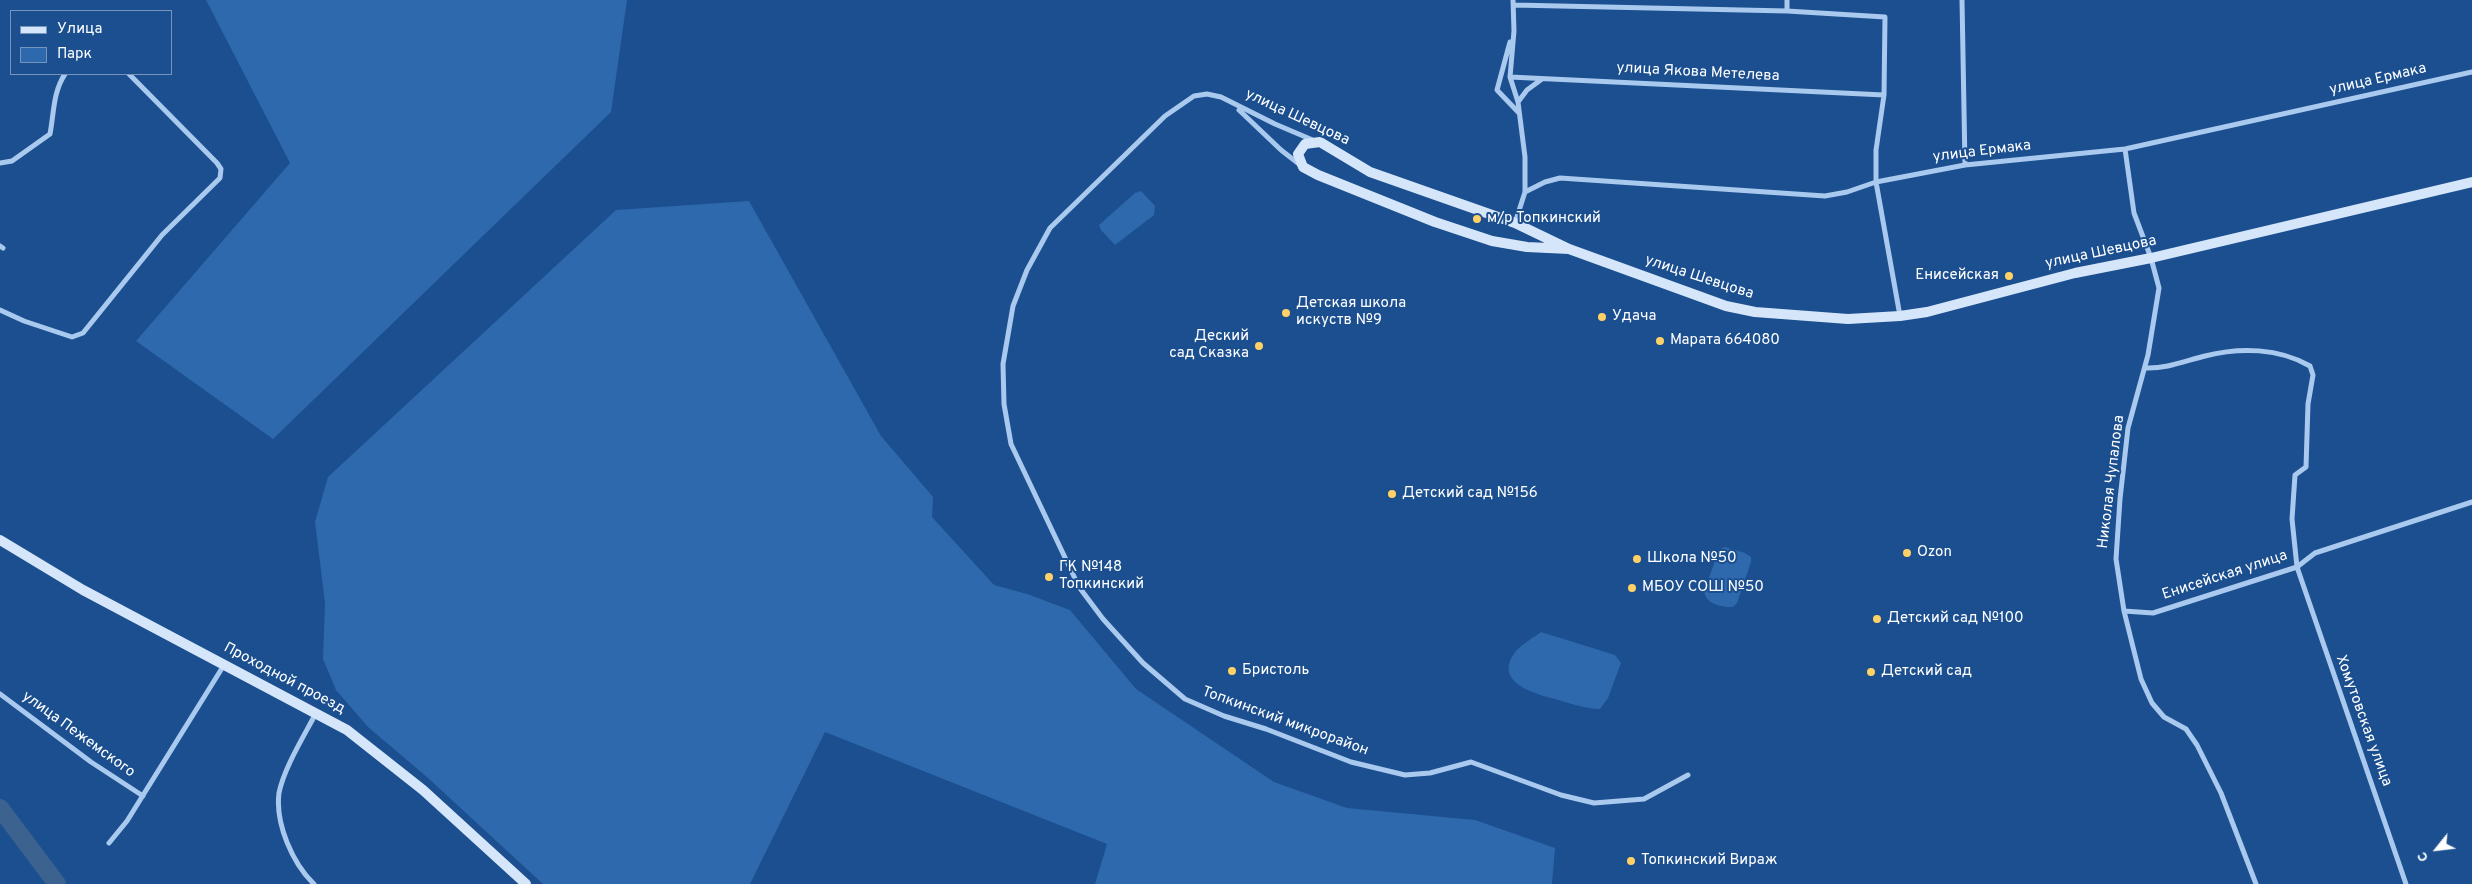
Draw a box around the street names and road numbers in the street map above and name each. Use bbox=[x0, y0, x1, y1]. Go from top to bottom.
street label: улица Якова Метелева bbox=[1616, 60, 1780, 86]
street label: улица Ермака bbox=[2328, 60, 2428, 100]
street label: улица Шевцова bbox=[1242, 86, 1352, 150]
street label: улица Ермака bbox=[1932, 137, 2032, 167]
street label: улица Шевцова bbox=[2044, 232, 2158, 274]
street label: улица Шевцова bbox=[1642, 252, 1756, 304]
street label: Николая Чупалова bbox=[2095, 414, 2129, 550]
street label: Енисейская улица bbox=[2160, 547, 2290, 605]
street label: Проходной проезд bbox=[220, 639, 348, 719]
street label: Хомутовская улица bbox=[2331, 653, 2395, 789]
street label: Топкинский микрорайон bbox=[1199, 683, 1371, 761]
street label: улица Пежемского bbox=[18, 688, 138, 782]

